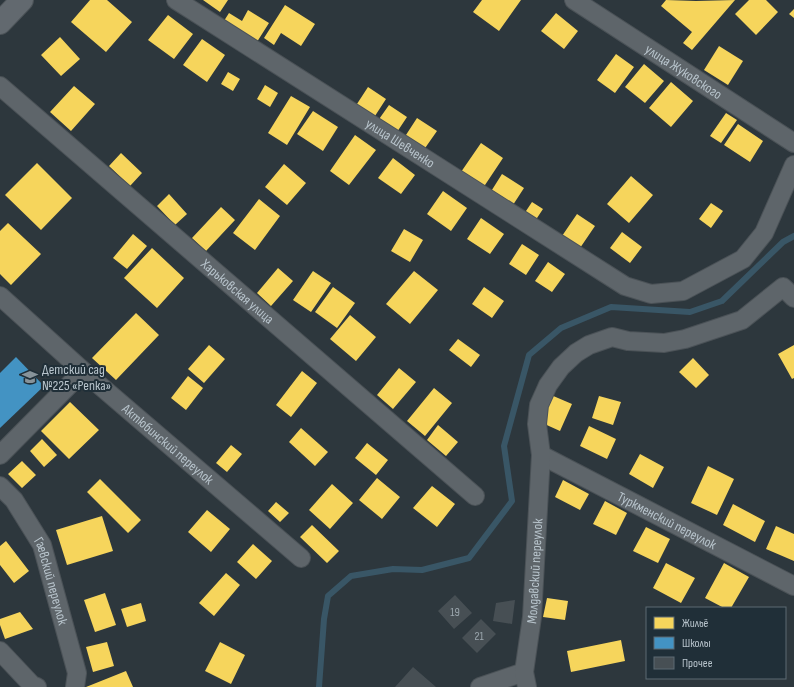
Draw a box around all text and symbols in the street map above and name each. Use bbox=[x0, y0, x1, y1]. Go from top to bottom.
street label: улица Жуковского bbox=[642, 41, 725, 103]
street label: улица Шевченко bbox=[362, 115, 438, 172]
street label: Харьковская улица bbox=[197, 255, 277, 328]
place label: Детский сад №225 «Репка» bbox=[42, 361, 111, 394]
school or university icon: Детский сад №225 «Репка» bbox=[21, 368, 39, 386]
street label: Актюбинский переулок bbox=[118, 400, 218, 489]
street label: Туркменский переулок bbox=[615, 488, 720, 554]
street label: Молдавский переулок bbox=[523, 517, 547, 625]
street label: Гаевский переулок bbox=[30, 534, 72, 628]
house number: 19 bbox=[450, 605, 460, 620]
legend bbox=[646, 607, 786, 679]
text: Жильё bbox=[682, 616, 709, 631]
house number: 21 bbox=[474, 629, 484, 644]
text: Школы bbox=[682, 636, 711, 651]
text: Прочее bbox=[682, 656, 713, 671]

